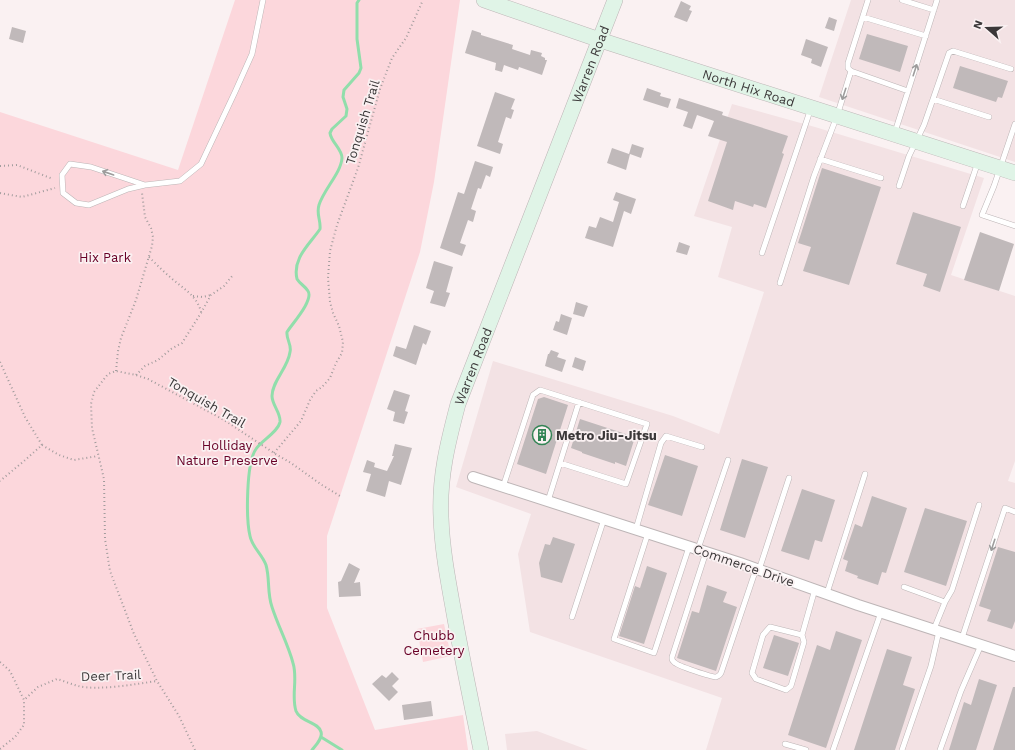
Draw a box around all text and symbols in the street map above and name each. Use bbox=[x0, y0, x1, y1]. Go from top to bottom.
north arrow bbox=[967, 8, 1007, 48]
text: N bbox=[971, 19, 986, 31]
street label: Warren Road bbox=[569, 24, 612, 105]
one-way arrow bbox=[912, 64, 919, 77]
street label: North Hix Road bbox=[701, 66, 797, 110]
street label: Tonquish Trail bbox=[342, 78, 382, 166]
one-way arrow bbox=[840, 87, 847, 100]
one-way arrow bbox=[101, 169, 114, 176]
park label: Hix Park bbox=[79, 250, 132, 265]
street label: Warren Road bbox=[451, 326, 495, 407]
street label: Tonquish Trail bbox=[165, 374, 249, 431]
building icon: Metro Jiu-Jitsu bbox=[531, 424, 553, 446]
place label: Metro Jiu-Jitsu bbox=[556, 428, 657, 443]
park label: Holliday Nature Preserve bbox=[176, 438, 278, 468]
one-way arrow bbox=[988, 539, 996, 551]
street label: Commerce Drive bbox=[691, 541, 796, 590]
park label: Chubb Cemetery bbox=[403, 628, 465, 658]
street label: Deer Trail bbox=[81, 667, 141, 684]

